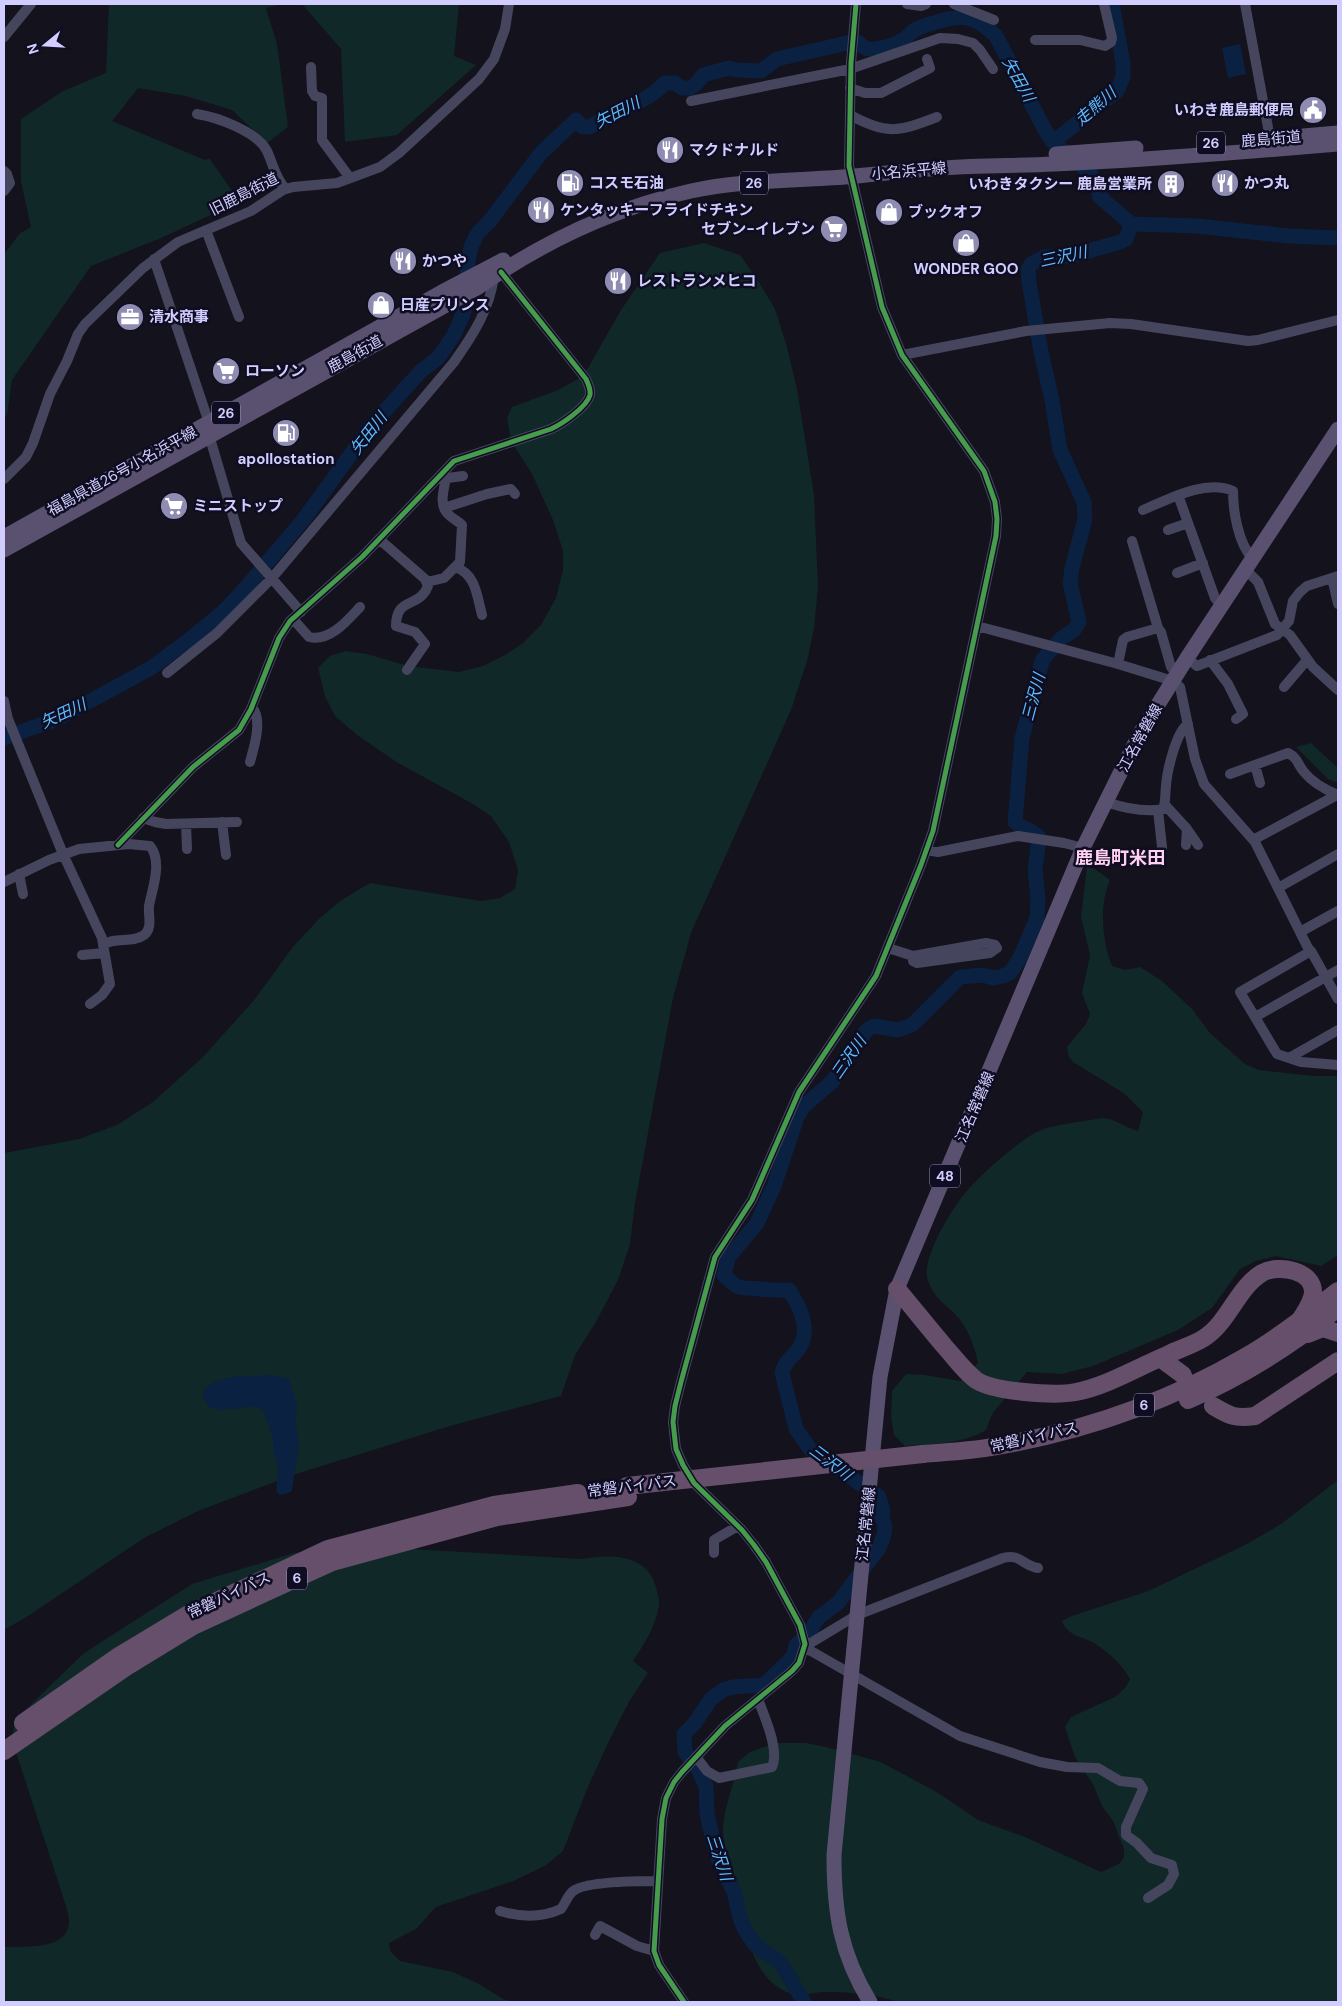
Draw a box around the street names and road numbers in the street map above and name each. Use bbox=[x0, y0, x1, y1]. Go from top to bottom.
street label: 鹿島街道 bbox=[1240, 126, 1302, 152]
road number: 26 bbox=[1197, 132, 1225, 154]
street label: 小名浜平線 bbox=[871, 158, 947, 184]
street label: 旧鹿島街道 bbox=[206, 168, 282, 220]
road number: 26 bbox=[740, 172, 768, 194]
street label: 鹿島街道 bbox=[324, 331, 386, 377]
road number: 26 bbox=[212, 402, 240, 424]
street label: 福島県道26号小名浜平線 bbox=[44, 422, 200, 520]
street label: 江名常磐線 bbox=[1113, 700, 1167, 776]
street label: 江名常磐線 bbox=[951, 1069, 999, 1145]
road number: 48 bbox=[930, 1164, 960, 1188]
road number: 6 bbox=[1134, 1394, 1154, 1416]
street label: 常磐バイパス bbox=[988, 1417, 1080, 1457]
street label: 常磐バイパス bbox=[586, 1471, 678, 1501]
street label: 江名常磐線 bbox=[852, 1486, 880, 1562]
road number: 6 bbox=[287, 1566, 307, 1590]
street label: 常磐バイパス bbox=[184, 1567, 274, 1623]

